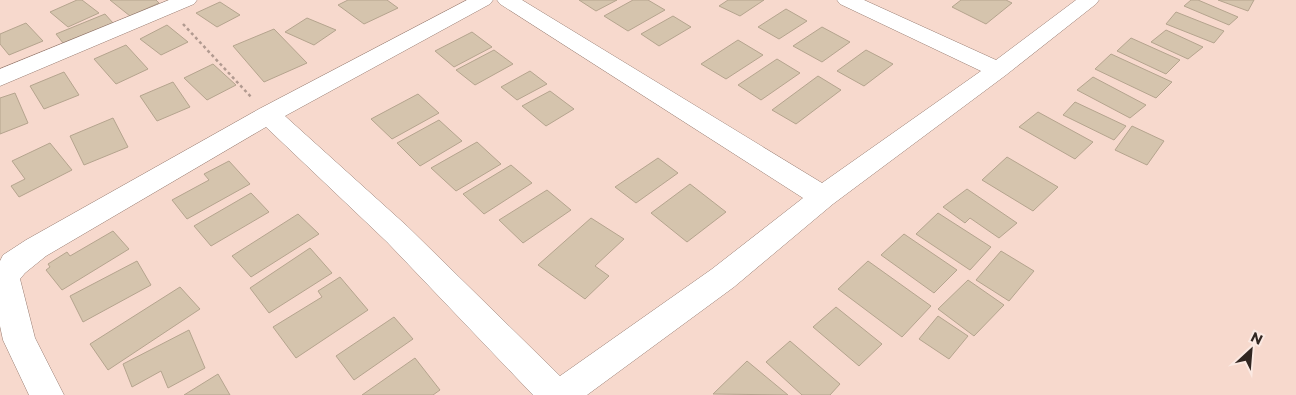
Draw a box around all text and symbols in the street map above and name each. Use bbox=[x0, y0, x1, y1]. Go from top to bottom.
north arrow bbox=[1226, 325, 1276, 375]
text: N bbox=[1248, 328, 1266, 349]

